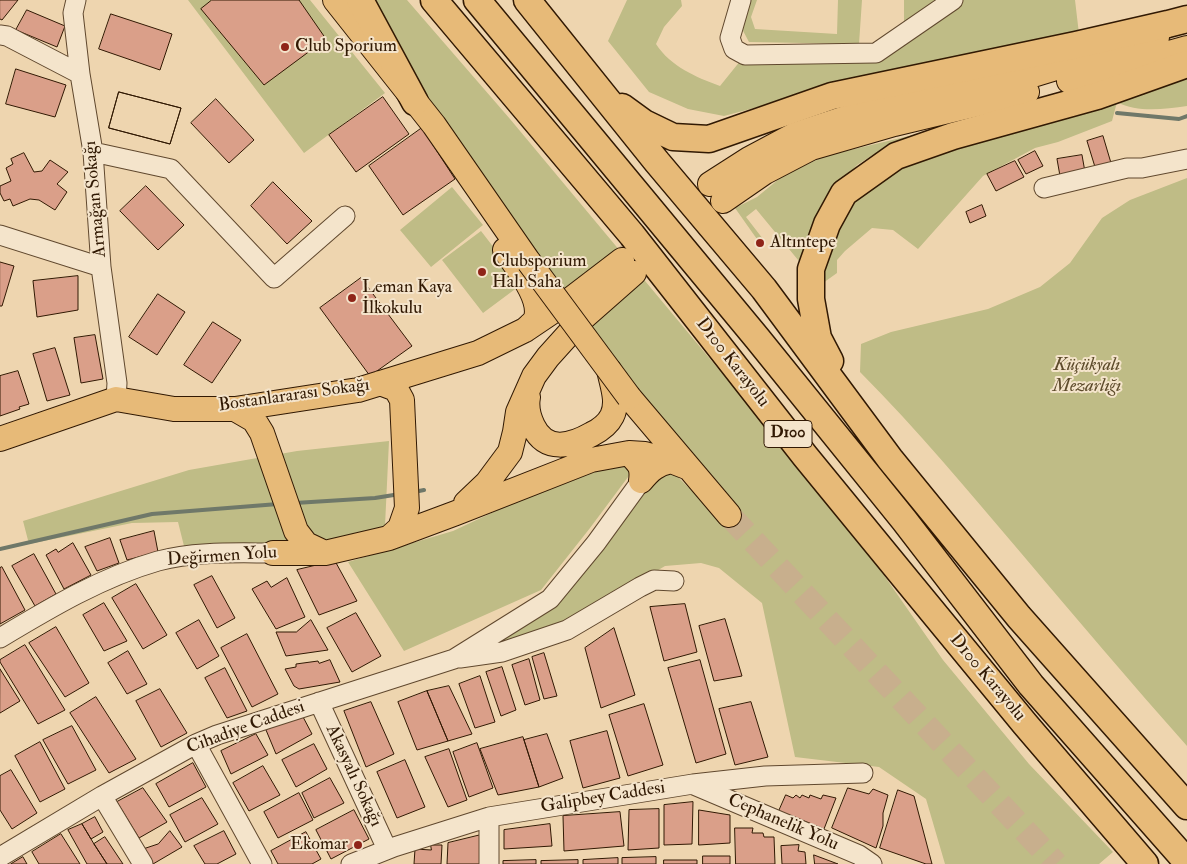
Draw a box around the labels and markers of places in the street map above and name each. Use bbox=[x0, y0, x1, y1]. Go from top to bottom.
place label: Club Sporium bbox=[295, 36, 397, 58]
marker: Club Sporium bbox=[279, 41, 291, 53]
place label: Altıntepe bbox=[770, 232, 836, 254]
marker: Altıntepe bbox=[754, 237, 766, 249]
place label: Clubsporium Halı Saha bbox=[492, 251, 586, 294]
marker: Clubsporium Halı Saha bbox=[476, 266, 488, 278]
place label: Leman Kaya İlkokulu bbox=[362, 277, 452, 320]
marker: Leman Kaya İlkokulu bbox=[346, 292, 358, 304]
place label: Ekomar bbox=[290, 834, 348, 856]
marker: Ekomar bbox=[352, 839, 364, 851]

